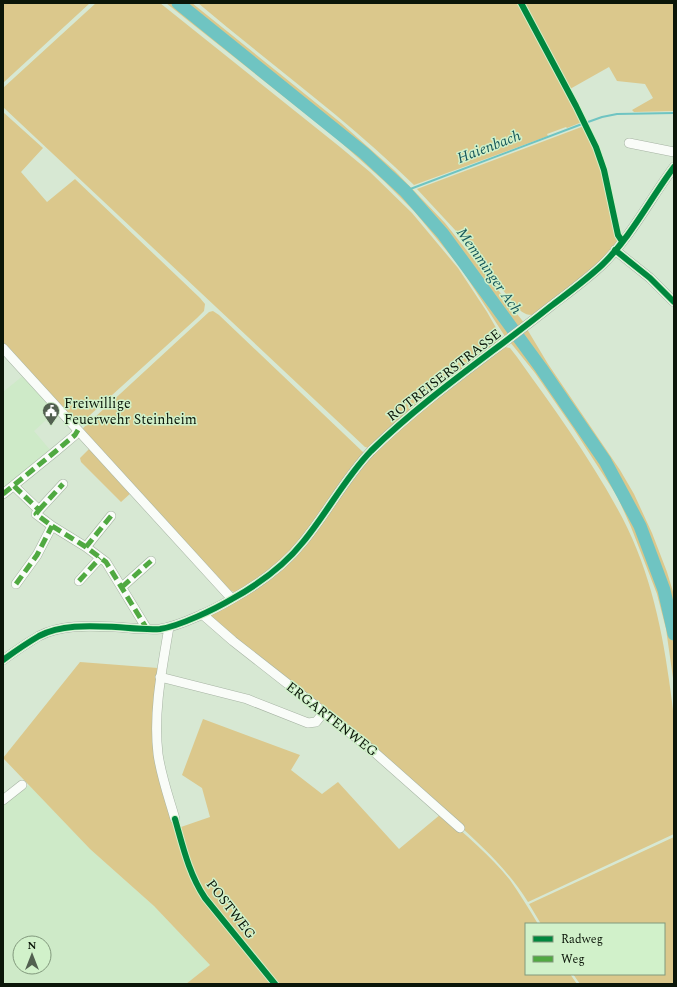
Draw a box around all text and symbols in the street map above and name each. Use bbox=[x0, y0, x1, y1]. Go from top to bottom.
water label: Haienbach bbox=[454, 124, 524, 170]
water label: Memminger Ach bbox=[450, 223, 528, 319]
street label: ROTREISERSTRASSE bbox=[382, 324, 506, 426]
place label: Freiwillige Feuerwehr Steinheim bbox=[64, 393, 197, 430]
public building icon: Freiwillige Feuerwehr Steinheim bbox=[41, 401, 61, 426]
street label: ERGARTENWEG bbox=[282, 676, 383, 762]
street label: POSTWEG bbox=[201, 875, 261, 944]
legend bbox=[525, 923, 665, 975]
text: Radweg bbox=[561, 930, 603, 949]
north arrow bbox=[12, 935, 52, 975]
text: N bbox=[28, 937, 37, 954]
text: Weg bbox=[561, 950, 585, 969]

